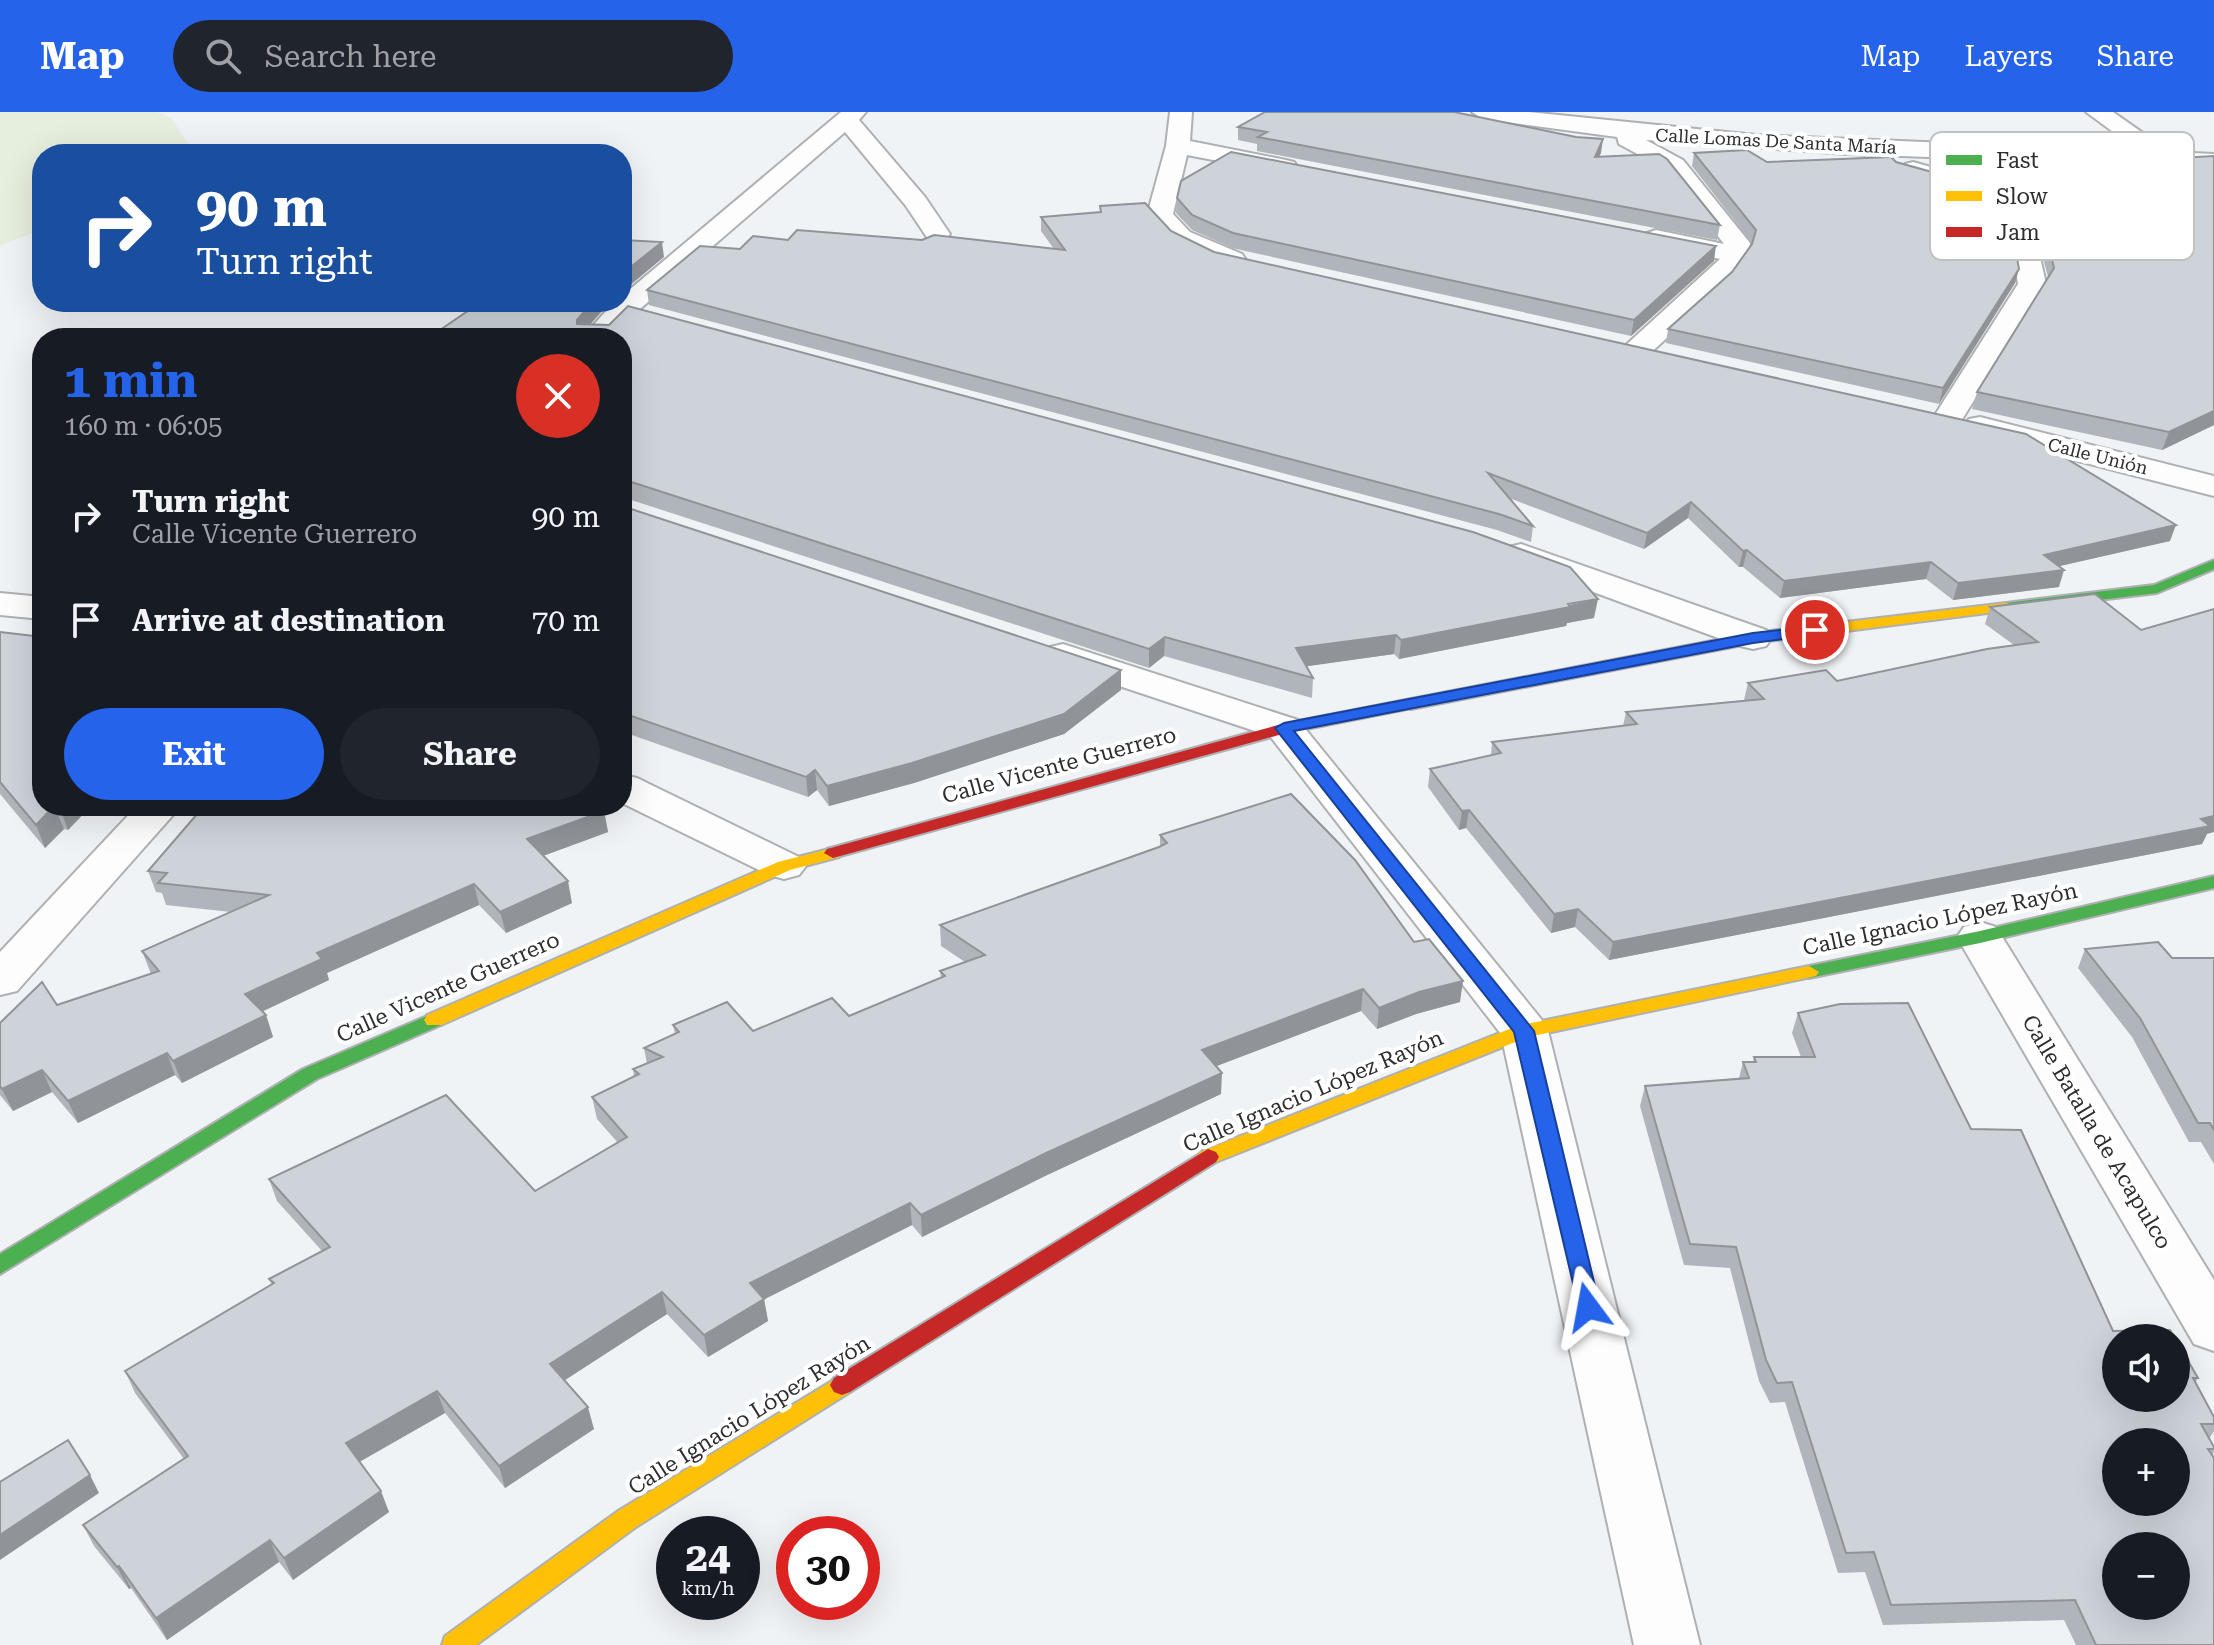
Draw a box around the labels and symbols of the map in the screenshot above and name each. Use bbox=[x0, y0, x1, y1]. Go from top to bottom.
street label: Calle Lomas De Santa María bbox=[1655, 124, 1897, 158]
legend bbox=[1930, 132, 2194, 260]
text: Fast bbox=[1996, 148, 2039, 173]
text: Slow bbox=[1996, 184, 2049, 209]
text: Jam bbox=[1996, 220, 2040, 245]
street label: Calle Unión bbox=[2046, 433, 2151, 479]
pin bbox=[1781, 596, 1849, 664]
street label: Calle Vicente Guerrero bbox=[939, 722, 1179, 808]
street label: Calle Ignacio López Rayón bbox=[1800, 878, 2080, 960]
street label: Calle Vicente Guerrero bbox=[333, 927, 563, 1047]
street label: Calle Batalla de Acapulco bbox=[2017, 1011, 2177, 1253]
street label: Calle Ignacio López Rayón bbox=[1179, 1025, 1447, 1157]
position arrow bbox=[1546, 1265, 1630, 1349]
street label: Calle Ignacio López Rayón bbox=[624, 1330, 874, 1500]
speed limit sign: 30 bbox=[776, 1516, 880, 1620]

